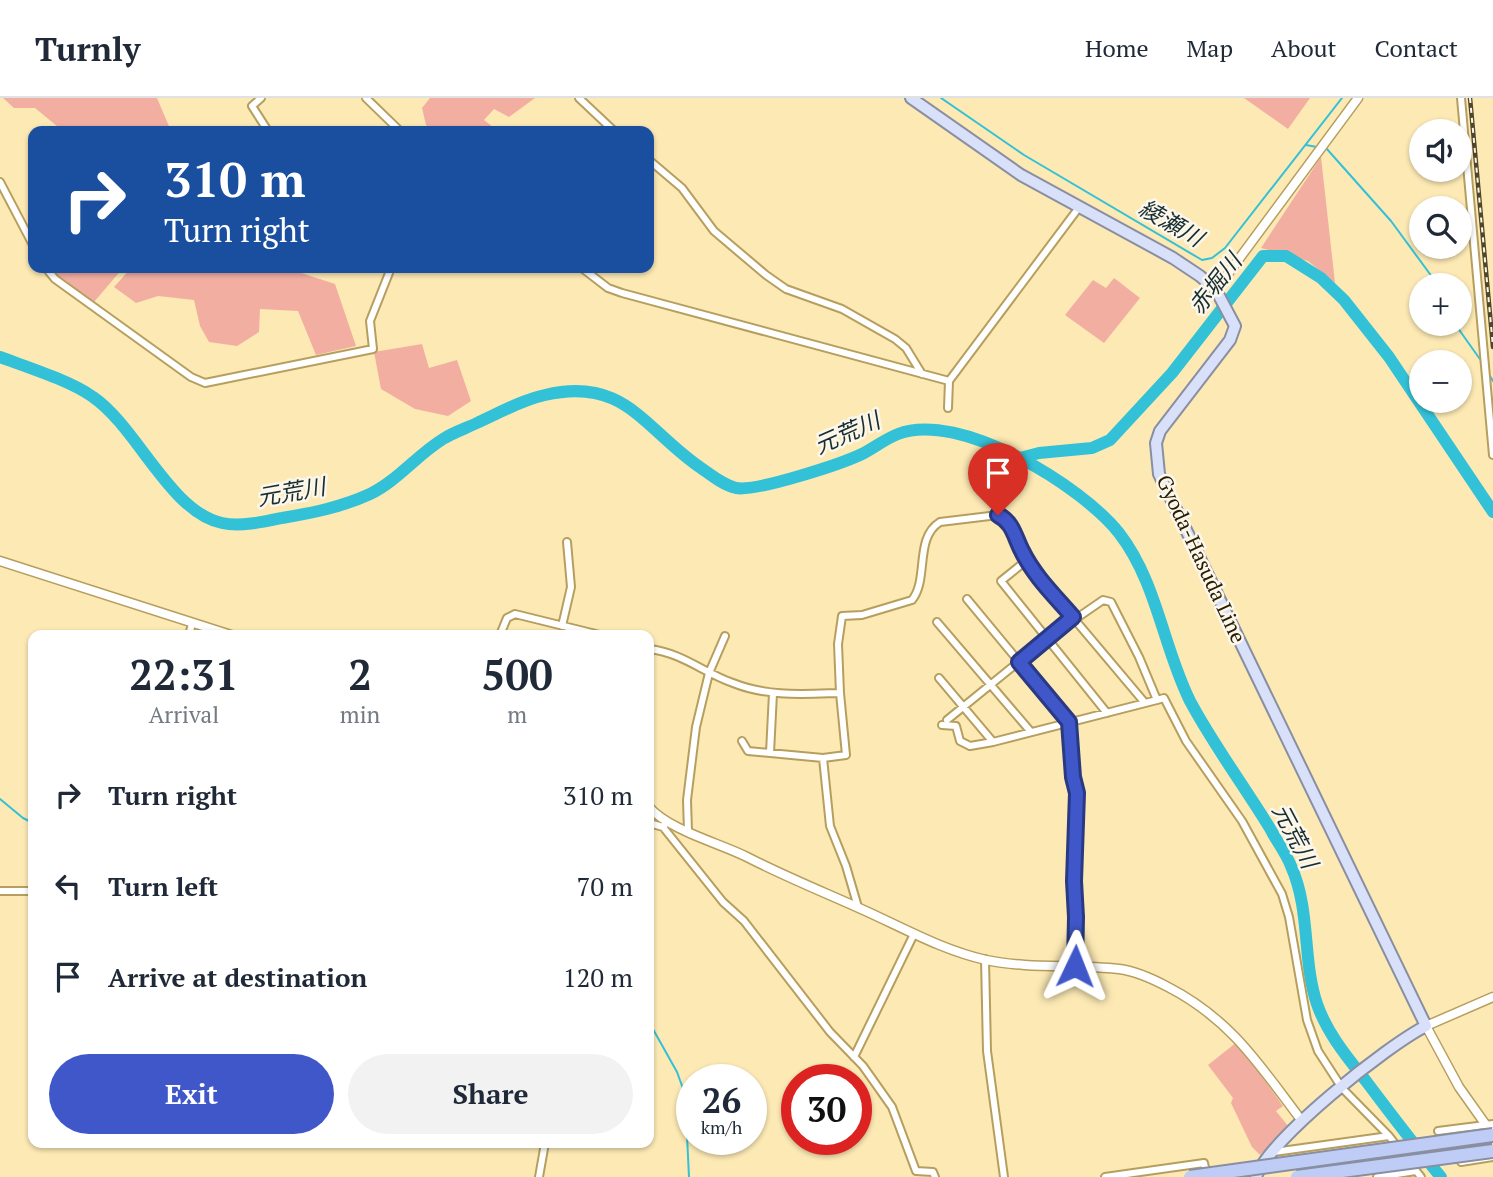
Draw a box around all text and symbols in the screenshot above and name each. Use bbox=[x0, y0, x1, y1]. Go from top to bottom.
text: Turnly bbox=[35, 27, 140, 70]
text: Home bbox=[1085, 32, 1149, 64]
text: Map bbox=[1187, 32, 1233, 64]
text: About bbox=[1271, 32, 1337, 64]
text: Contact bbox=[1375, 32, 1458, 64]
map controls bbox=[1409, 119, 1472, 413]
button: sound bbox=[1409, 119, 1472, 182]
text: 310 m bbox=[164, 146, 306, 211]
icon: right bbox=[49, 154, 140, 245]
water label: 綾瀬川 bbox=[1134, 192, 1211, 255]
button: search bbox=[1409, 196, 1472, 259]
text: Turn right bbox=[164, 209, 310, 251]
water label: 赤堀川 bbox=[1181, 245, 1250, 320]
button: + bbox=[1409, 273, 1472, 336]
button: − bbox=[1409, 350, 1472, 413]
water label: 元荒川 bbox=[809, 403, 887, 461]
pin bbox=[968, 443, 1028, 515]
icon: arrive bbox=[979, 454, 1017, 492]
water label: 元荒川 bbox=[254, 470, 331, 513]
street label: Gyoda-Hasuda Line bbox=[1151, 470, 1253, 647]
text: 22:31 bbox=[129, 646, 239, 702]
text: 2 bbox=[348, 646, 372, 702]
text: 500 bbox=[482, 646, 553, 702]
text: Arrival bbox=[149, 699, 219, 730]
text: min bbox=[340, 699, 380, 730]
text: m bbox=[507, 699, 527, 730]
icon: right bbox=[49, 776, 87, 814]
text: Turn right bbox=[108, 778, 237, 812]
text: 310 m bbox=[563, 778, 633, 812]
water label: 元荒川 bbox=[1266, 798, 1327, 876]
icon: left bbox=[49, 867, 87, 905]
text: Turn left bbox=[108, 869, 218, 903]
text: 70 m bbox=[577, 869, 633, 903]
position arrow bbox=[1038, 929, 1112, 1003]
icon: arrive bbox=[49, 958, 87, 996]
text: Arrive at destination bbox=[108, 960, 367, 994]
text: 120 m bbox=[563, 960, 633, 994]
button: Exit bbox=[49, 1054, 334, 1134]
button: Share bbox=[348, 1054, 633, 1134]
speed limit sign: 30 bbox=[781, 1064, 872, 1155]
text: 26 bbox=[702, 1077, 741, 1123]
text: km/h bbox=[701, 1115, 742, 1139]

